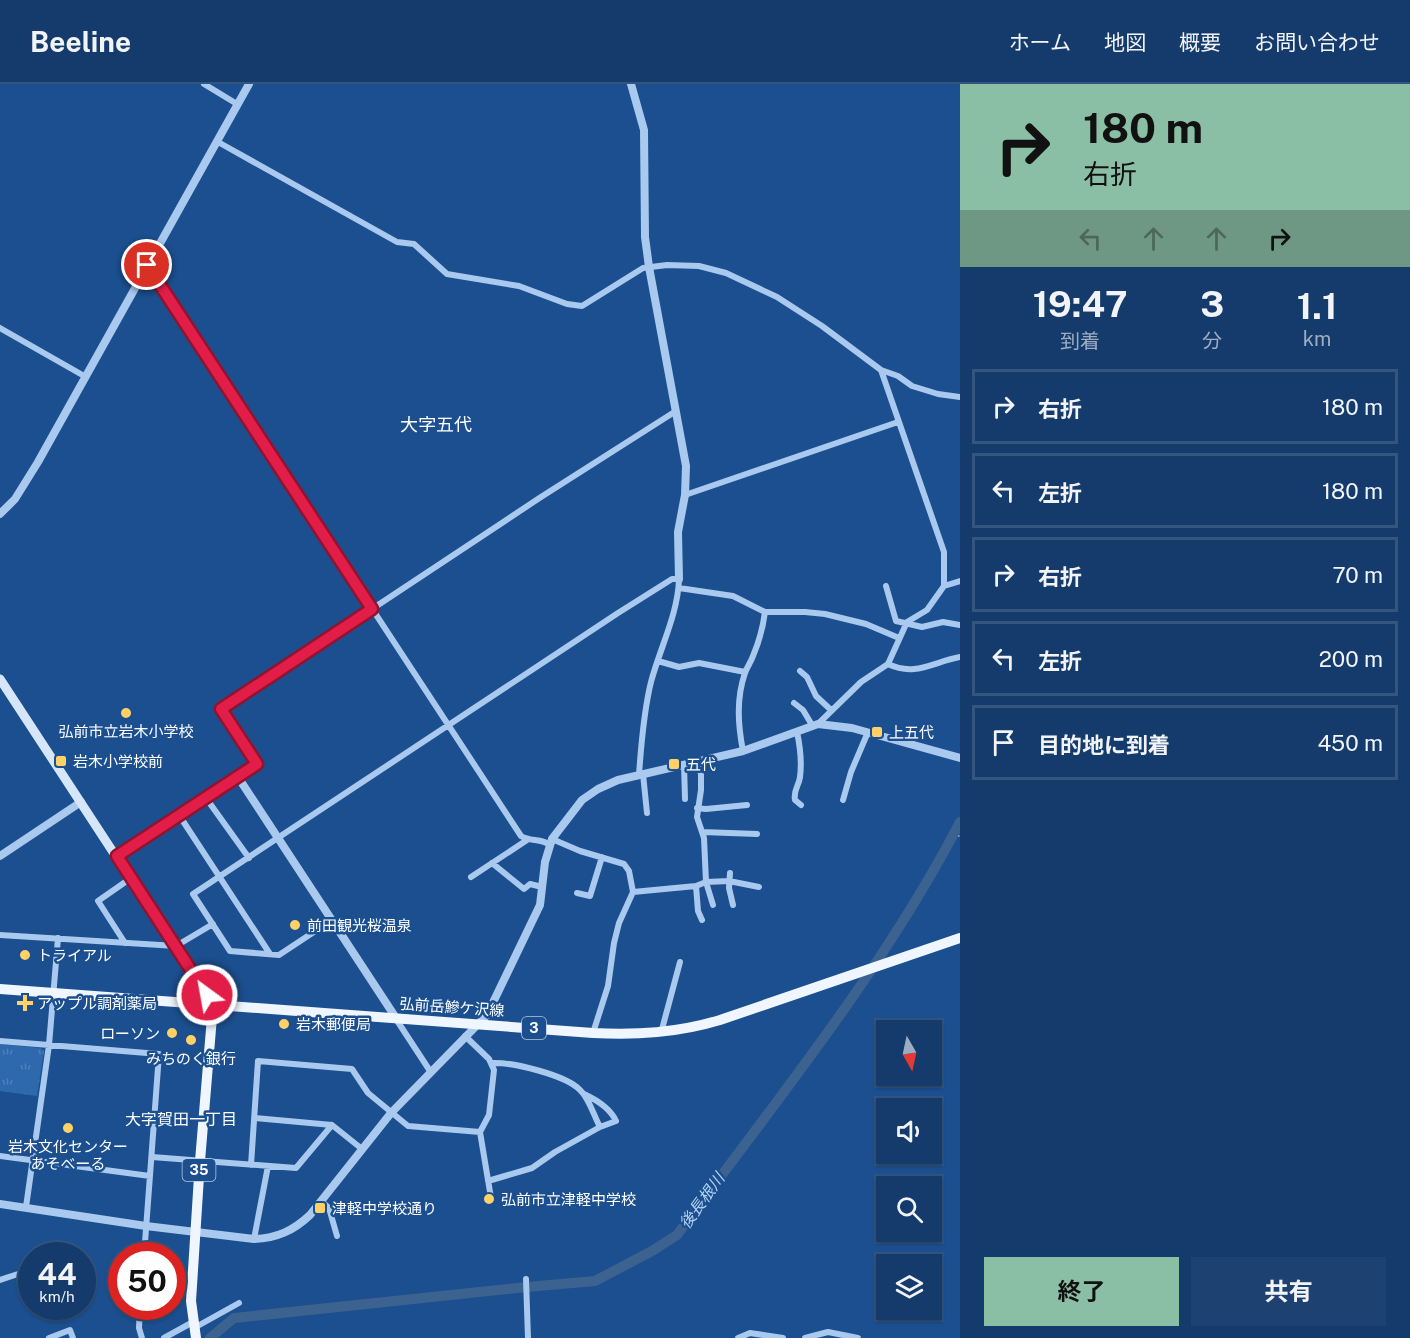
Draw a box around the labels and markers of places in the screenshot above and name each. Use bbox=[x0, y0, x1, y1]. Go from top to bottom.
pin bbox=[121, 239, 172, 290]
marker: 弘前市立岩木小学校 bbox=[119, 706, 133, 720]
place label: 弘前市立岩木小学校 bbox=[58, 723, 194, 740]
place label: 上五代 bbox=[889, 724, 934, 741]
marker: 上五代 bbox=[870, 725, 884, 739]
place label: 岩木小学校前 bbox=[73, 753, 163, 770]
marker: 岩木小学校前 bbox=[54, 754, 68, 768]
place label: 五代 bbox=[686, 756, 716, 773]
marker: 五代 bbox=[667, 757, 681, 771]
place label: 前田観光桜温泉 bbox=[307, 917, 412, 934]
marker: 前田観光桜温泉 bbox=[288, 918, 302, 932]
place label: トライアル bbox=[37, 947, 112, 964]
marker: トライアル bbox=[18, 948, 32, 962]
place label: アップル調剤薬局 bbox=[37, 995, 157, 1012]
marker: アップル調剤薬局 bbox=[18, 996, 32, 1010]
place label: 岩木郵便局 bbox=[296, 1016, 371, 1033]
marker: 岩木郵便局 bbox=[277, 1017, 291, 1031]
place label: ローソン bbox=[100, 1025, 160, 1042]
marker: ローソン bbox=[165, 1026, 179, 1040]
marker: みちのく銀行 bbox=[184, 1033, 198, 1047]
place label: みちのく銀行 bbox=[146, 1050, 236, 1067]
marker: 岩木文化センター あそべーる bbox=[61, 1121, 75, 1135]
place label: 岩木文化センター あそべーる bbox=[8, 1138, 128, 1172]
place label: 弘前市立津軽中学校 bbox=[501, 1191, 636, 1208]
marker: 弘前市立津軽中学校 bbox=[482, 1192, 496, 1206]
place label: 津軽中学校通り bbox=[332, 1200, 437, 1217]
marker: 津軽中学校通り bbox=[313, 1201, 327, 1215]

